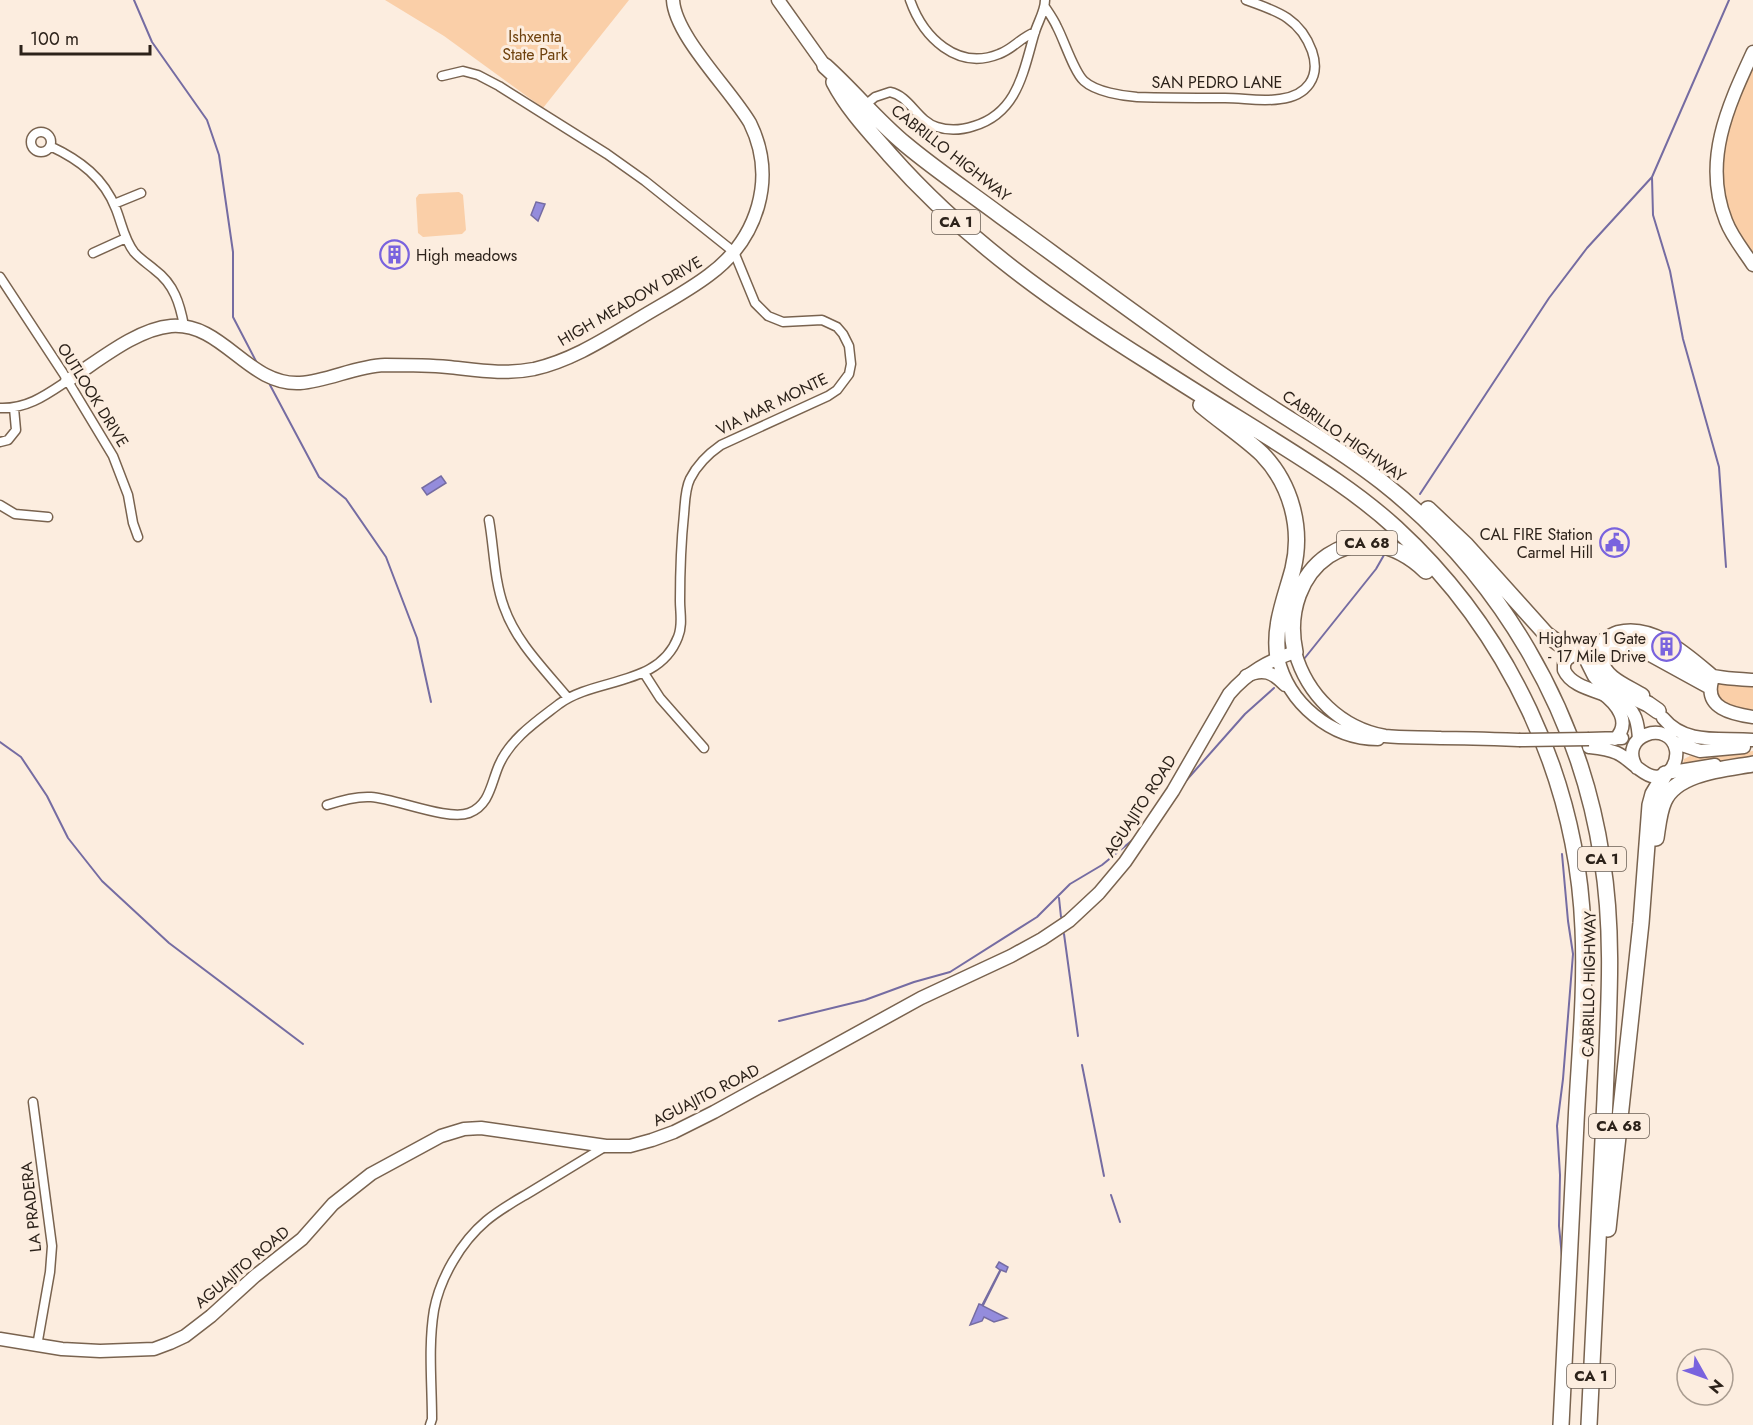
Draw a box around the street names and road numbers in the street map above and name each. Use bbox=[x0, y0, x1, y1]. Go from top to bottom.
street label: SAN PEDRO LANE bbox=[1152, 71, 1282, 94]
street label: CABRILLO HIGHWAY bbox=[886, 99, 1016, 207]
road number: CA 1 bbox=[932, 210, 980, 234]
street label: HIGH MEADOW DRIVE bbox=[554, 250, 706, 352]
street label: OUTLOOK DRIVE bbox=[52, 338, 134, 452]
street label: VIA MAR MONTE bbox=[712, 367, 832, 441]
street label: CABRILLO HIGHWAY bbox=[1277, 385, 1411, 487]
road number: CA 68 bbox=[1337, 531, 1397, 555]
street label: AGUAJITO ROAD bbox=[1098, 750, 1182, 862]
road number: CA 1 bbox=[1578, 847, 1626, 871]
street label: CABRILLO HIGHWAY bbox=[1576, 911, 1602, 1057]
street label: AGUAJITO ROAD bbox=[648, 1058, 764, 1132]
road number: CA 68 bbox=[1589, 1114, 1649, 1138]
street label: LA PRADERA bbox=[15, 1160, 47, 1253]
street label: AGUAJITO ROAD bbox=[190, 1220, 294, 1314]
road number: CA 1 bbox=[1567, 1364, 1615, 1388]

